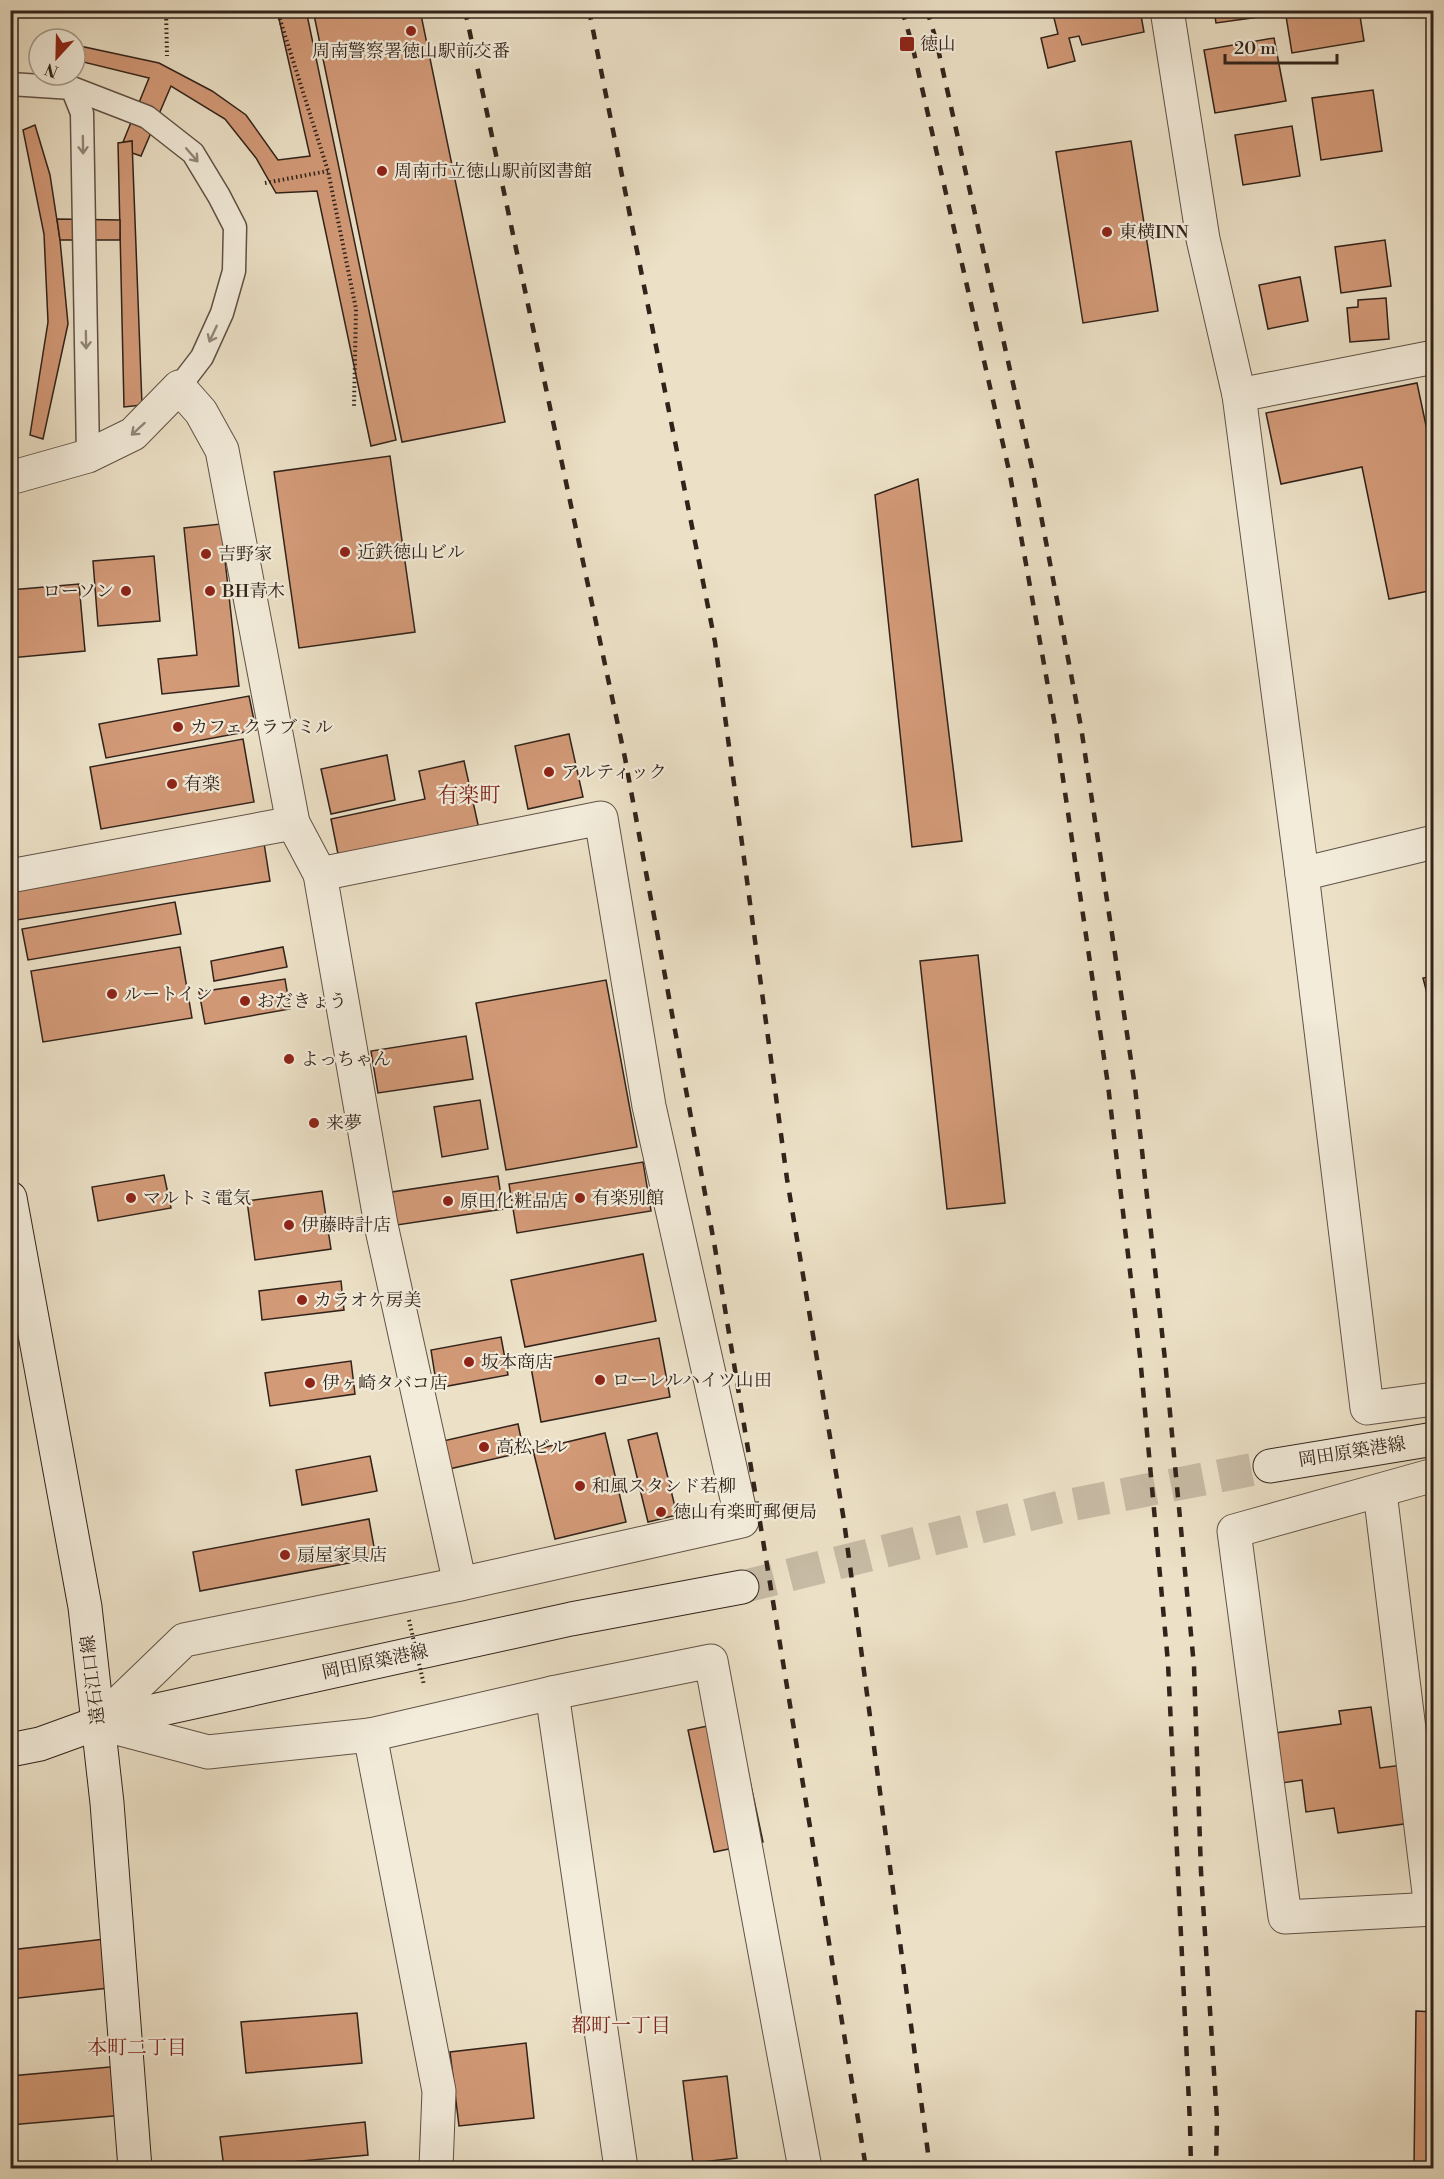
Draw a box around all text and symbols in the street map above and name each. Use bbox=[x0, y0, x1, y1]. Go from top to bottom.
marker: 周南警察署徳山駅前交番 bbox=[404, 24, 418, 38]
north arrow bbox=[27, 27, 87, 87]
scale bar bbox=[1225, 27, 1338, 65]
place label: 徳山 bbox=[920, 33, 956, 56]
marker: 徳山 bbox=[898, 35, 916, 53]
text: 20 m bbox=[1234, 37, 1276, 60]
place label: 周南警察署徳山駅前交番 bbox=[312, 40, 510, 63]
text: N bbox=[42, 58, 61, 82]
one-way arrow bbox=[77, 135, 88, 155]
one-way arrow bbox=[184, 146, 198, 162]
place label: 周南市立徳山駅前図書館 bbox=[394, 160, 592, 183]
marker: 周南市立徳山駅前図書館 bbox=[375, 164, 389, 178]
place label: 東横INN bbox=[1119, 221, 1189, 244]
marker: 東横INN bbox=[1100, 225, 1114, 239]
one-way arrow bbox=[206, 324, 218, 342]
one-way arrow bbox=[80, 329, 92, 349]
one-way arrow bbox=[130, 422, 145, 436]
place label: 近鉄徳山ビル bbox=[357, 541, 465, 564]
place label: 吉野家 bbox=[218, 543, 272, 566]
marker: 近鉄徳山ビル bbox=[338, 545, 352, 559]
marker: 吉野家 bbox=[199, 547, 213, 561]
place label: ローソン bbox=[43, 580, 114, 603]
place label: BH青木 bbox=[221, 580, 285, 603]
marker: ローソン bbox=[119, 584, 133, 598]
marker: BH青木 bbox=[203, 584, 217, 598]
place label: カフェクラブミル bbox=[190, 716, 333, 739]
marker: カフェクラブミル bbox=[171, 720, 185, 734]
place label: アルティック bbox=[561, 761, 667, 784]
marker: アルティック bbox=[542, 765, 556, 779]
place label: 有楽 bbox=[184, 773, 220, 796]
marker: 有楽 bbox=[165, 777, 179, 791]
district label: 有楽町 bbox=[438, 783, 501, 809]
place label: ルートイン bbox=[124, 983, 213, 1006]
marker: ルートイン bbox=[105, 987, 119, 1001]
place label: おだきょう bbox=[257, 990, 347, 1013]
marker: おだきょう bbox=[238, 994, 252, 1008]
place label: よっちゃん bbox=[301, 1048, 391, 1071]
marker: よっちゃん bbox=[282, 1052, 296, 1066]
place label: 来夢 bbox=[326, 1112, 362, 1135]
marker: 来夢 bbox=[307, 1116, 321, 1130]
place label: マルトミ電気 bbox=[143, 1187, 251, 1210]
place label: 有楽別館 bbox=[592, 1187, 664, 1210]
place label: 原田化粧品店 bbox=[460, 1190, 568, 1213]
marker: マルトミ電気 bbox=[124, 1191, 138, 1205]
marker: 有楽別館 bbox=[573, 1191, 587, 1205]
marker: 原田化粧品店 bbox=[441, 1194, 455, 1208]
place label: 伊藤時計店 bbox=[301, 1214, 391, 1237]
marker: 伊藤時計店 bbox=[282, 1218, 296, 1232]
place label: カラオケ房美 bbox=[314, 1289, 422, 1312]
marker: カラオケ房美 bbox=[295, 1293, 309, 1307]
place label: 坂本商店 bbox=[481, 1351, 553, 1374]
marker: 坂本商店 bbox=[462, 1355, 476, 1369]
place label: ローレルハイツ山田 bbox=[612, 1369, 772, 1392]
place label: 伊ヶ崎タバコ店 bbox=[322, 1372, 448, 1395]
marker: ローレルハイツ山田 bbox=[593, 1373, 607, 1387]
marker: 伊ヶ崎タバコ店 bbox=[303, 1376, 317, 1390]
street label: 岡田原築港線 bbox=[1297, 1432, 1407, 1472]
place label: 高松ビル bbox=[496, 1436, 568, 1459]
marker: 高松ビル bbox=[477, 1440, 491, 1454]
place label: 和風スタンド若柳 bbox=[592, 1475, 736, 1498]
marker: 和風スタンド若柳 bbox=[573, 1479, 587, 1493]
place label: 徳山有楽町郵便局 bbox=[673, 1501, 817, 1524]
marker: 徳山有楽町郵便局 bbox=[654, 1505, 668, 1519]
place label: 扇屋家具店 bbox=[297, 1544, 387, 1567]
marker: 扇屋家具店 bbox=[278, 1548, 292, 1562]
street label: 遠石江口線 bbox=[76, 1634, 110, 1726]
street label: 岡田原築港線 bbox=[320, 1640, 430, 1684]
district label: 都町一丁目 bbox=[571, 2014, 671, 2039]
district label: 本町二丁目 bbox=[87, 2036, 187, 2061]

